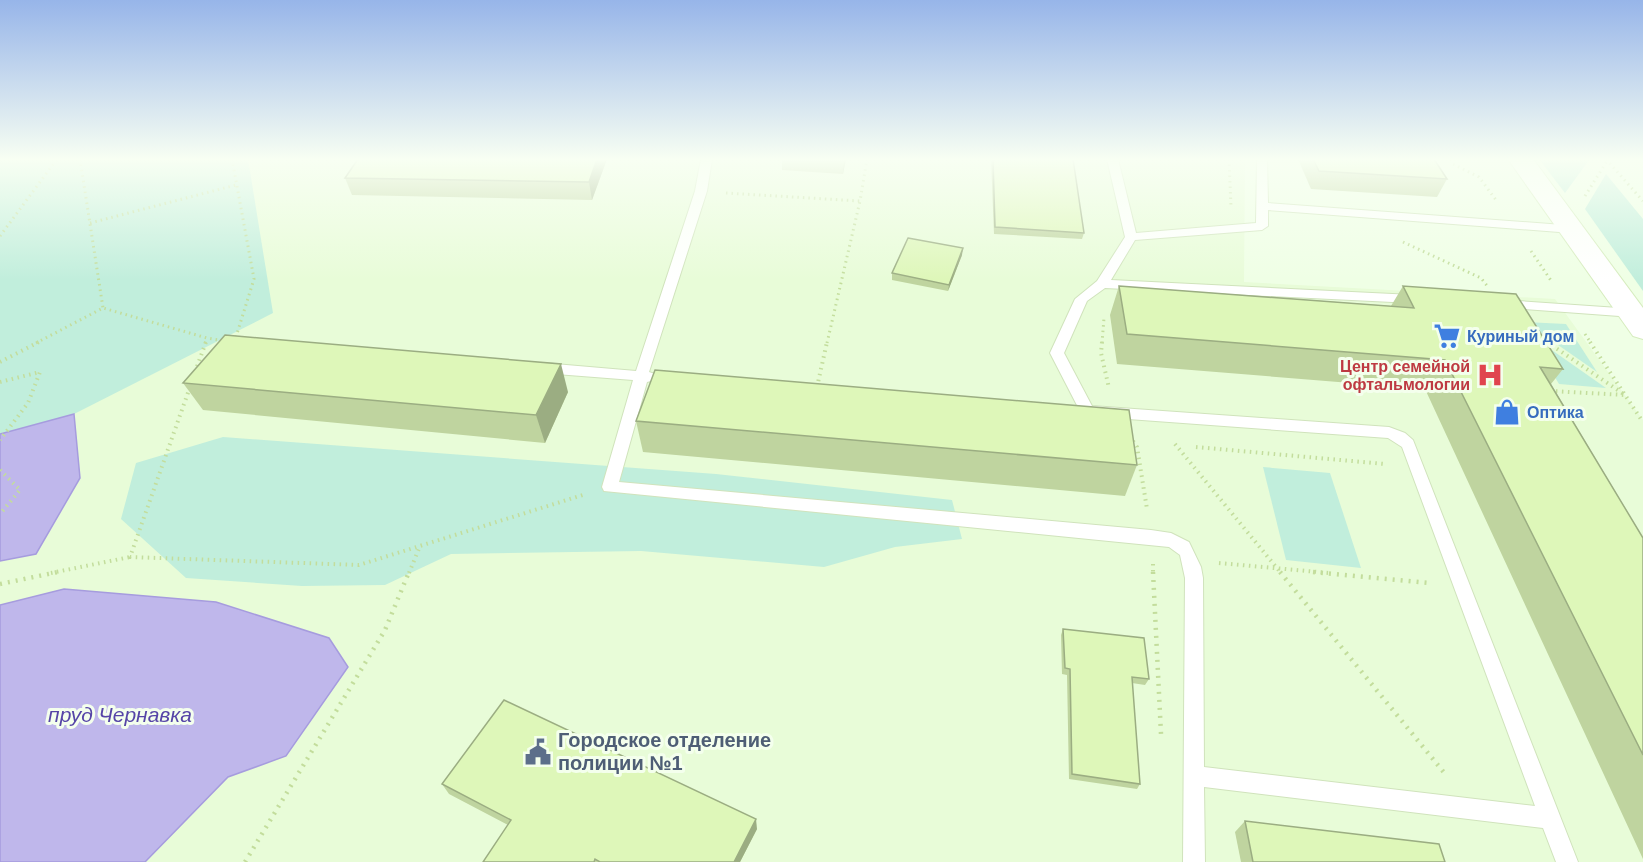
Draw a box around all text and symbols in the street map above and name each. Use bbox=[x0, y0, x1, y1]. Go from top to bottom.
supermarket icon: Куриный дом bbox=[1432, 321, 1462, 351]
place label: Куриный дом bbox=[1467, 328, 1574, 345]
place label: Центр семейной офтальмологии bbox=[1340, 358, 1470, 393]
hospital icon: Центр семейной офтальмологии bbox=[1475, 360, 1505, 390]
shop icon: Оптика bbox=[1492, 397, 1522, 427]
place label: Оптика bbox=[1527, 404, 1584, 421]
water label: пруд Чернавка bbox=[48, 703, 192, 726]
place label: Городское отделение полиции №1 bbox=[558, 729, 771, 774]
public building icon: Городское отделение полиции №1 bbox=[523, 737, 553, 767]

